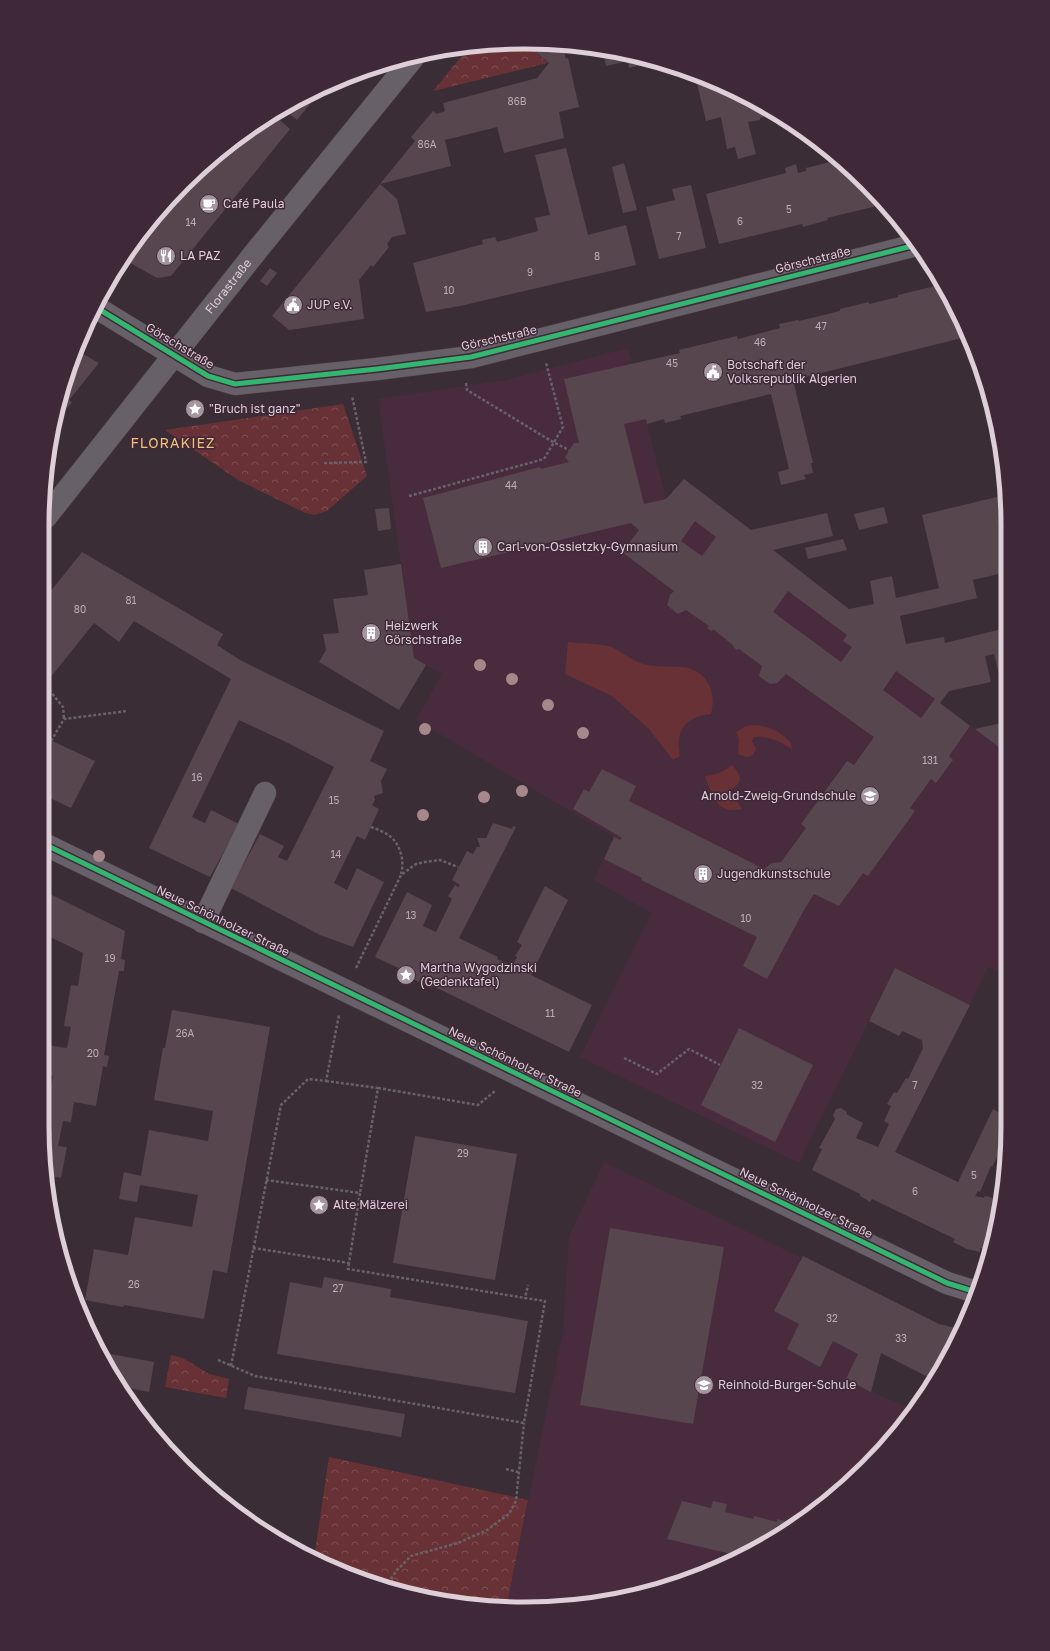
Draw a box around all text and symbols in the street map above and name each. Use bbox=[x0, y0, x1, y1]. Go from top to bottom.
house number: 86B bbox=[508, 95, 527, 107]
house number: 86A bbox=[418, 138, 437, 150]
cafe icon: Café Paula bbox=[198, 193, 220, 215]
place label: Café Paula bbox=[223, 196, 285, 211]
house number: 5 bbox=[786, 203, 792, 215]
house number: 6 bbox=[737, 215, 743, 227]
house number: 14 bbox=[186, 216, 196, 228]
house number: 7 bbox=[676, 230, 682, 242]
street label: Görschstraße bbox=[774, 243, 852, 276]
restaurant icon: LA PAZ bbox=[155, 245, 177, 267]
place label: LA PAZ bbox=[180, 248, 220, 263]
house number: 8 bbox=[594, 250, 600, 262]
street label: Florastraße bbox=[202, 256, 254, 317]
house number: 9 bbox=[527, 266, 533, 278]
house number: 10 bbox=[443, 284, 455, 296]
public building icon: JUP e.V. bbox=[282, 294, 304, 316]
place label: JUP e.V. bbox=[307, 297, 352, 312]
street label: Görschstraße bbox=[143, 319, 217, 372]
house number: 47 bbox=[815, 320, 827, 332]
street label: Görschstraße bbox=[460, 322, 538, 353]
house number: 46 bbox=[754, 336, 766, 348]
house number: 45 bbox=[666, 357, 678, 369]
place label: Botschaft der Volksrepublik Algerien bbox=[727, 357, 857, 386]
public building icon: Botschaft der Volksrepublik Algerien bbox=[702, 361, 724, 383]
place icon: "Bruch ist ganz" bbox=[184, 398, 206, 420]
place label: "Bruch ist ganz" bbox=[209, 401, 301, 416]
district label: FLORAKIEZ bbox=[130, 434, 216, 451]
house number: 44 bbox=[505, 479, 517, 491]
building icon: Carl-von-Ossietzky-Gymnasium bbox=[472, 536, 494, 558]
place label: Carl-von-Ossietzky-Gymnasium bbox=[497, 539, 678, 554]
house number: 81 bbox=[126, 594, 137, 606]
house number: 80 bbox=[74, 603, 86, 615]
place label: Heizwerk Görschstraße bbox=[385, 618, 462, 647]
building icon: Heizwerk Görschstraße bbox=[360, 622, 382, 644]
house number: 131 bbox=[922, 754, 938, 766]
house number: 16 bbox=[192, 771, 202, 783]
school or university icon: Arnold-Zweig-Grundschule bbox=[859, 785, 881, 807]
place label: Arnold-Zweig-Grundschule bbox=[701, 788, 856, 803]
house number: 15 bbox=[329, 794, 340, 806]
house number: 14 bbox=[331, 848, 341, 860]
building icon: Jugendkunstschule bbox=[692, 863, 714, 885]
place label: Jugendkunstschule bbox=[717, 866, 831, 881]
street label: Neue Schönholzer Straße bbox=[154, 882, 292, 959]
house number: 13 bbox=[406, 909, 416, 921]
house number: 10 bbox=[740, 912, 752, 924]
house number: 19 bbox=[105, 952, 115, 964]
place label: Martha Wygodzinski (Gedenktafel) bbox=[420, 960, 537, 989]
place icon: Martha Wygodzinski (Gedenktafel) bbox=[395, 964, 417, 986]
house number: 11 bbox=[545, 1007, 555, 1019]
street label: Neue Schönholzer Straße bbox=[446, 1023, 584, 1100]
house number: 26A bbox=[176, 1027, 195, 1039]
house number: 20 bbox=[87, 1047, 99, 1059]
house number: 32 bbox=[751, 1079, 763, 1091]
house number: 7 bbox=[912, 1079, 918, 1091]
house number: 29 bbox=[457, 1147, 469, 1159]
street label: Neue Schönholzer Straße bbox=[737, 1164, 875, 1241]
house number: 5 bbox=[971, 1169, 977, 1181]
house number: 6 bbox=[912, 1185, 918, 1197]
place icon: Alte Mälzerei bbox=[308, 1194, 330, 1216]
place label: Alte Mälzerei bbox=[333, 1197, 408, 1212]
house number: 26 bbox=[128, 1278, 140, 1290]
house number: 27 bbox=[332, 1282, 344, 1294]
house number: 32 bbox=[826, 1312, 838, 1324]
house number: 33 bbox=[895, 1332, 907, 1344]
school or university icon: Reinhold-Burger-Schule bbox=[693, 1374, 715, 1396]
place label: Reinhold-Burger-Schule bbox=[718, 1377, 856, 1392]

